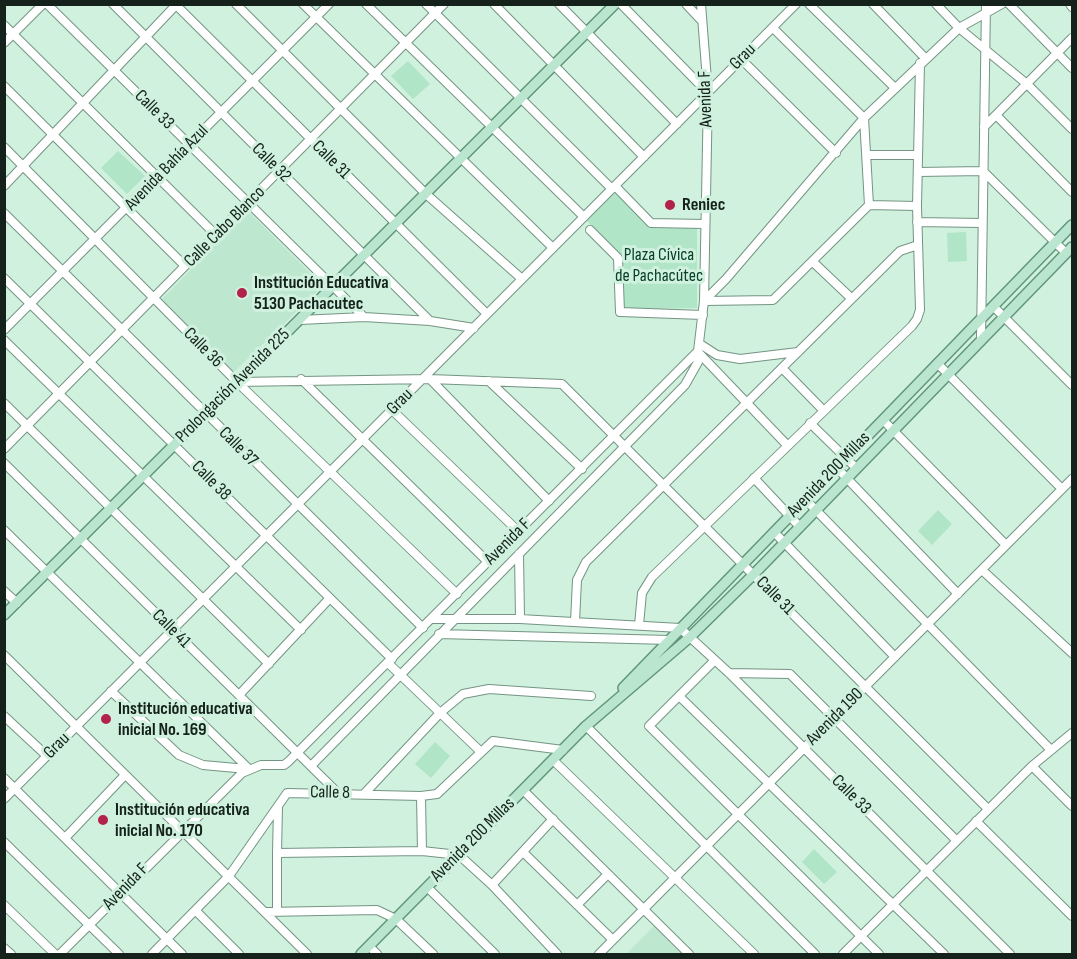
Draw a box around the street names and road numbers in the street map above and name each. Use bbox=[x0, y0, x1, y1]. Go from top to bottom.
street label: Grau bbox=[725, 39, 761, 75]
street label: Avenida F bbox=[694, 70, 718, 128]
street label: Calle 33 bbox=[130, 86, 178, 134]
street label: Avenida Bahía Azul bbox=[121, 121, 213, 215]
street label: Calle 31 bbox=[307, 136, 355, 184]
street label: Calle 32 bbox=[247, 139, 295, 187]
street label: Calle Cabo Blanco bbox=[180, 182, 270, 272]
street label: Prolongación Avenida 225 bbox=[171, 324, 295, 448]
street label: Calle 36 bbox=[179, 324, 227, 372]
street label: Grau bbox=[382, 384, 418, 420]
street label: Calle 37 bbox=[214, 423, 262, 471]
street label: Avenida 200 Millas bbox=[783, 428, 875, 522]
street label: Calle 38 bbox=[187, 457, 235, 505]
street label: Avenida F bbox=[480, 514, 536, 570]
street label: Calle 31 bbox=[751, 572, 799, 620]
street label: Calle 41 bbox=[147, 605, 195, 653]
street label: Avenida 190 bbox=[802, 684, 868, 750]
street label: Grau bbox=[39, 728, 75, 764]
street label: Calle 33 bbox=[827, 771, 875, 819]
street label: Calle 8 bbox=[310, 782, 350, 804]
street label: Avenida 200 Millas bbox=[426, 793, 520, 887]
street label: Avenida F bbox=[98, 859, 154, 915]

